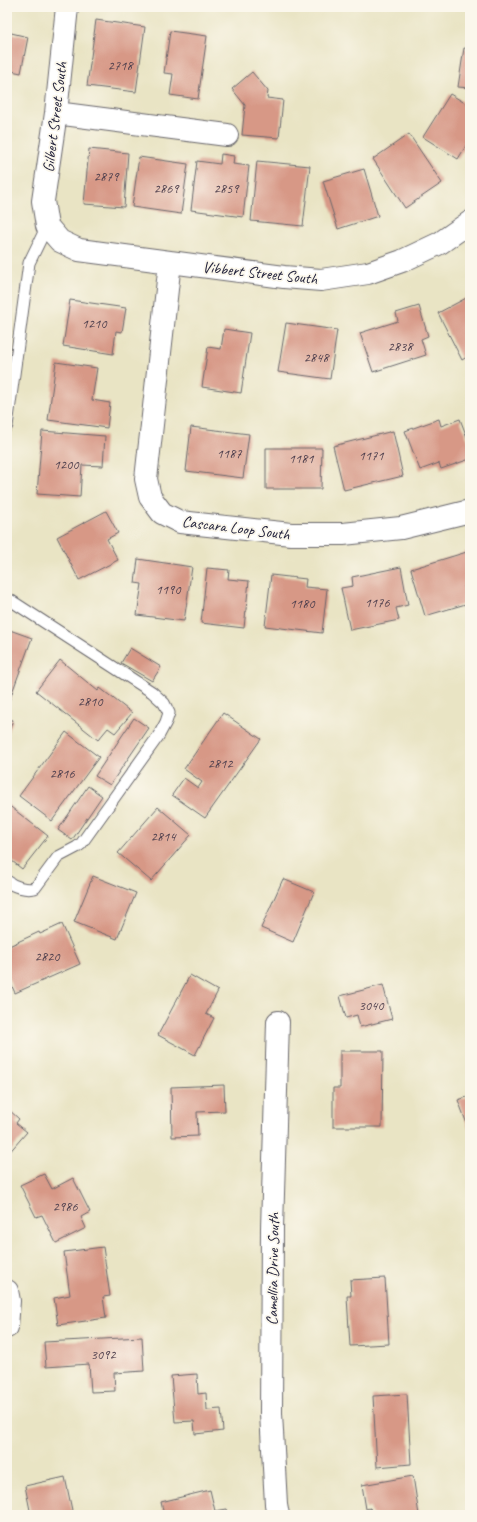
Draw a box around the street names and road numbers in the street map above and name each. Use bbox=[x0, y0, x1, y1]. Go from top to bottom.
street label: Gilbert Street South bbox=[38, 60, 72, 173]
street label: Vibbert Street South bbox=[202, 257, 319, 289]
street label: Cascara Loop South bbox=[181, 511, 291, 545]
street label: Camellia Drive South bbox=[262, 1211, 284, 1325]

